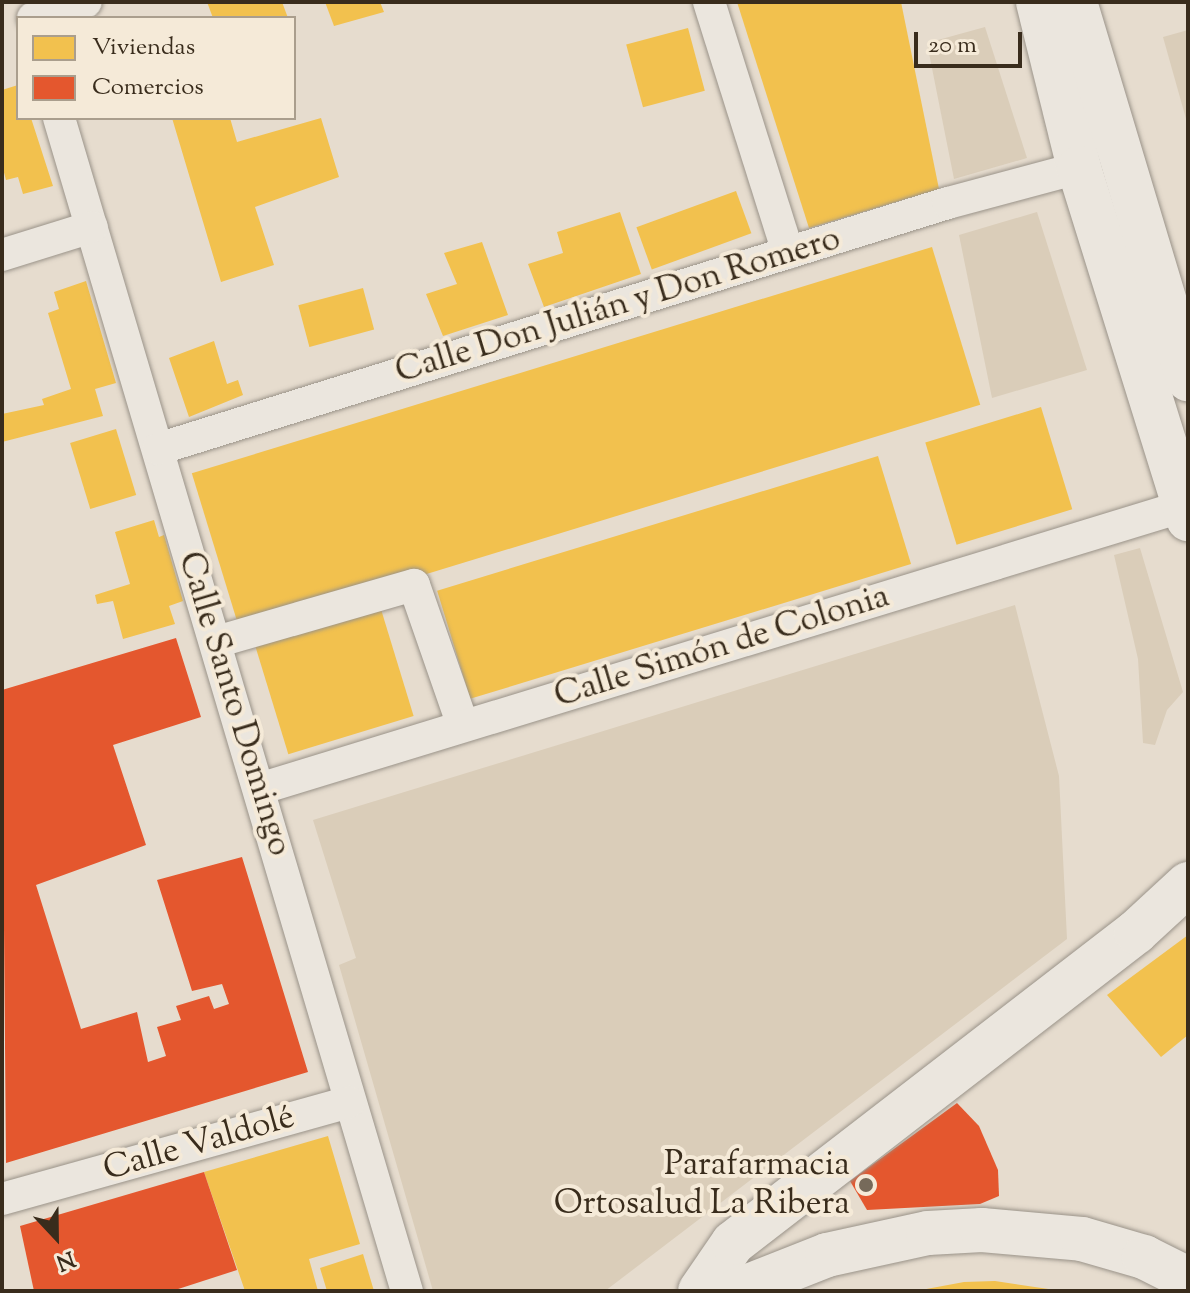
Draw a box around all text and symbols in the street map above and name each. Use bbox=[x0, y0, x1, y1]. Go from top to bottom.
legend bbox=[16, 16, 296, 120]
scale bar bbox=[918, 16, 1026, 66]
text: 20 m bbox=[928, 29, 977, 63]
text: Viviendas bbox=[92, 31, 195, 65]
text: Comercios bbox=[92, 71, 204, 105]
street label: Calle Don Julián y Don Romero bbox=[391, 219, 845, 393]
street label: Calle Santo Domingo bbox=[168, 547, 300, 861]
street label: Calle Simón de Colonia bbox=[550, 577, 894, 717]
street label: Calle Valdolé bbox=[99, 1097, 299, 1191]
place label: Parafarmacia Ortosalud La Ribera bbox=[554, 1145, 850, 1224]
marker: Parafarmacia Ortosalud La Ribera bbox=[857, 1176, 875, 1194]
north arrow bbox=[16, 1197, 96, 1277]
text: N bbox=[51, 1241, 79, 1277]

